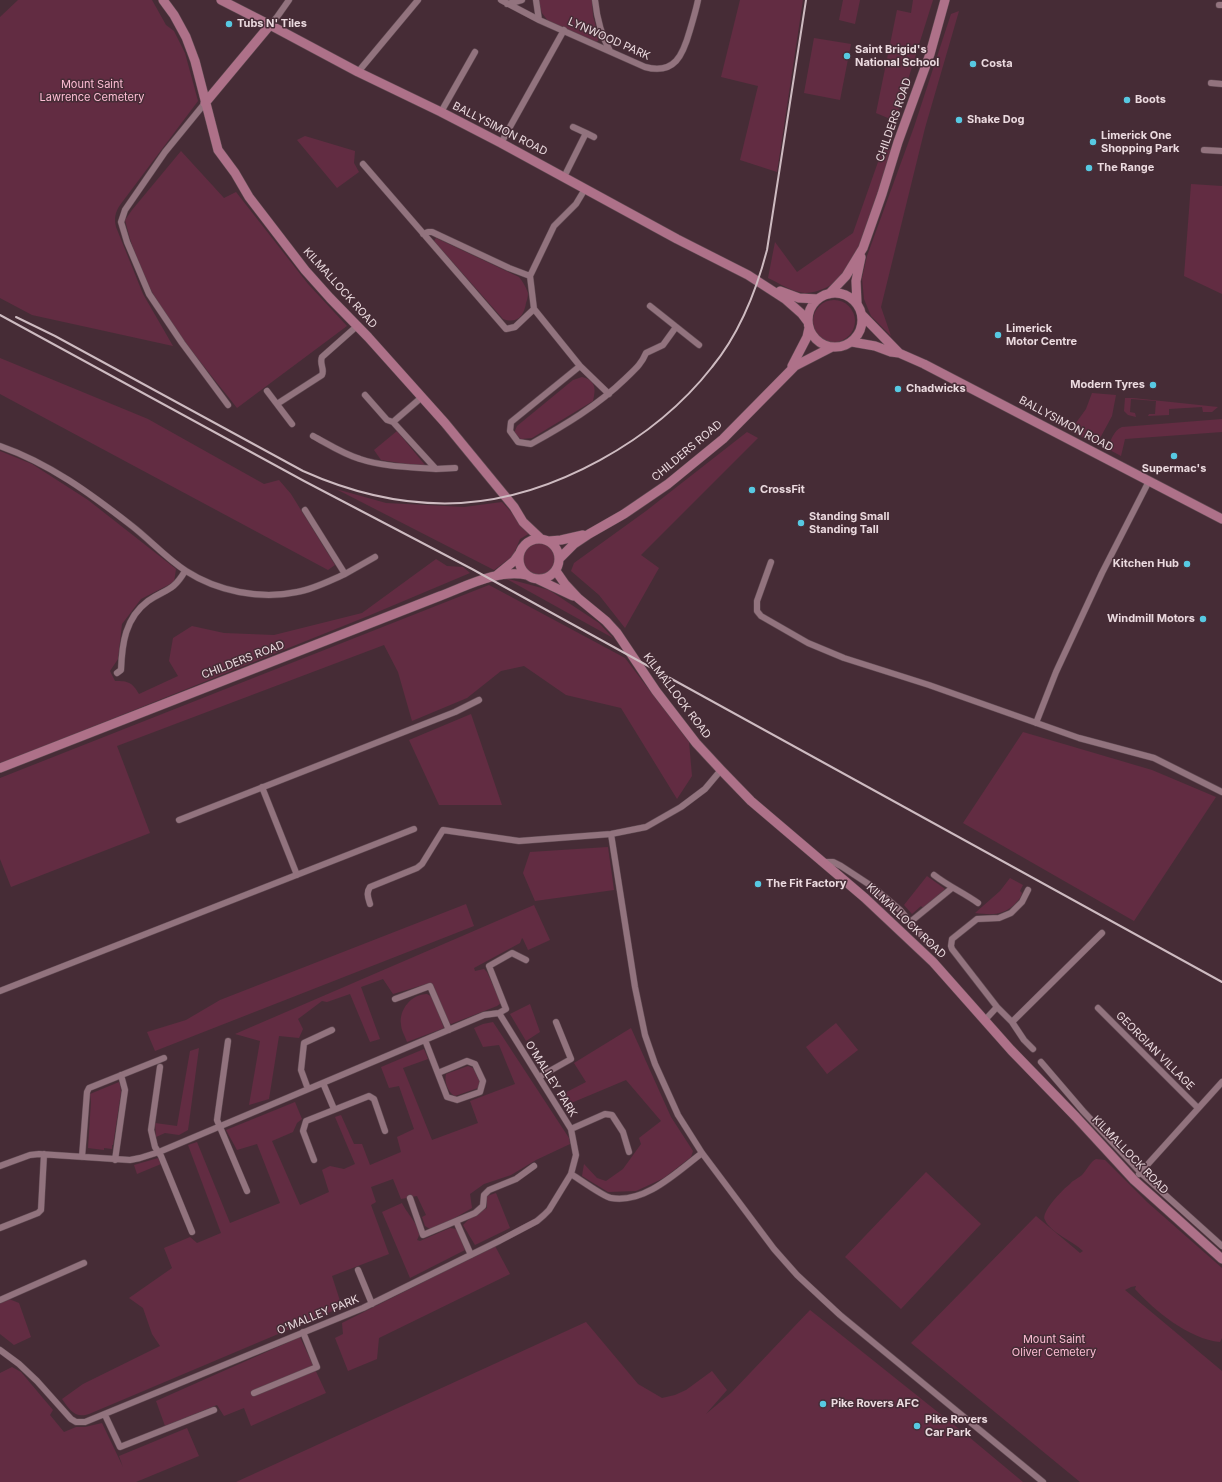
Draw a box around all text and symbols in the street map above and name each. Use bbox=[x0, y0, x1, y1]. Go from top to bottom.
street label: LYNWOOD PARK bbox=[566, 15, 652, 63]
place label: Tubs N' Tiles bbox=[237, 17, 307, 31]
marker: Tubs N' Tiles bbox=[224, 19, 234, 29]
place label: Saint Brigid's National School bbox=[855, 43, 939, 69]
marker: Saint Brigid's National School bbox=[842, 51, 852, 61]
place label: Costa bbox=[981, 57, 1013, 71]
marker: Costa bbox=[968, 59, 978, 69]
street label: CHILDERS ROAD bbox=[873, 76, 915, 164]
park label: Mount Saint Lawrence Cemetery bbox=[40, 78, 144, 104]
place label: Boots bbox=[1135, 93, 1166, 107]
marker: Boots bbox=[1122, 95, 1132, 105]
street label: BALLYSIMON ROAD bbox=[450, 99, 550, 159]
place label: Shake Dog bbox=[967, 113, 1024, 127]
marker: Shake Dog bbox=[954, 115, 964, 125]
place label: Limerick One Shopping Park bbox=[1101, 129, 1179, 155]
marker: Limerick One Shopping Park bbox=[1088, 137, 1098, 147]
place label: The Range bbox=[1097, 161, 1154, 175]
marker: The Range bbox=[1084, 163, 1094, 173]
street label: KILMALLOCK ROAD bbox=[300, 245, 380, 331]
place label: Limerick Motor Centre bbox=[1006, 322, 1077, 348]
marker: Limerick Motor Centre bbox=[993, 330, 1003, 340]
place label: Modern Tyres bbox=[1070, 378, 1145, 392]
marker: Modern Tyres bbox=[1148, 380, 1158, 390]
place label: Chadwicks bbox=[906, 382, 966, 396]
marker: Chadwicks bbox=[893, 384, 903, 394]
street label: BALLYSIMON ROAD bbox=[1017, 394, 1115, 454]
street label: CHILDERS ROAD bbox=[649, 418, 725, 484]
marker: Supermac's bbox=[1169, 451, 1179, 461]
place label: Supermac's bbox=[1142, 462, 1206, 476]
place label: CrossFit bbox=[760, 483, 805, 497]
marker: CrossFit bbox=[747, 485, 757, 495]
place label: Standing Small Standing Tall bbox=[809, 510, 889, 536]
marker: Standing Small Standing Tall bbox=[796, 518, 806, 528]
place label: Kitchen Hub bbox=[1113, 557, 1179, 571]
marker: Kitchen Hub bbox=[1182, 559, 1192, 569]
place label: Windmill Motors bbox=[1107, 612, 1195, 626]
marker: Windmill Motors bbox=[1198, 614, 1208, 624]
street label: CHILDERS ROAD bbox=[200, 638, 286, 682]
street label: KILMALLOCK ROAD bbox=[640, 651, 714, 741]
place label: The Fit Factory bbox=[766, 877, 846, 891]
marker: The Fit Factory bbox=[753, 879, 763, 889]
street label: KILMALLOCK ROAD bbox=[864, 881, 948, 961]
street label: GEORGIAN VILLAGE bbox=[1113, 1009, 1197, 1093]
street label: O'MALLEY PARK bbox=[522, 1039, 580, 1119]
street label: KILMALLOCK ROAD bbox=[1089, 1113, 1171, 1197]
street label: O'MALLEY PARK bbox=[275, 1293, 361, 1337]
park label: Mount Saint Oliver Cemetery bbox=[1012, 1333, 1096, 1359]
place label: Pike Rovers AFC bbox=[831, 1397, 919, 1411]
marker: Pike Rovers AFC bbox=[818, 1399, 828, 1409]
place label: Pike Rovers Car Park bbox=[925, 1413, 988, 1439]
marker: Pike Rovers Car Park bbox=[912, 1421, 922, 1431]

